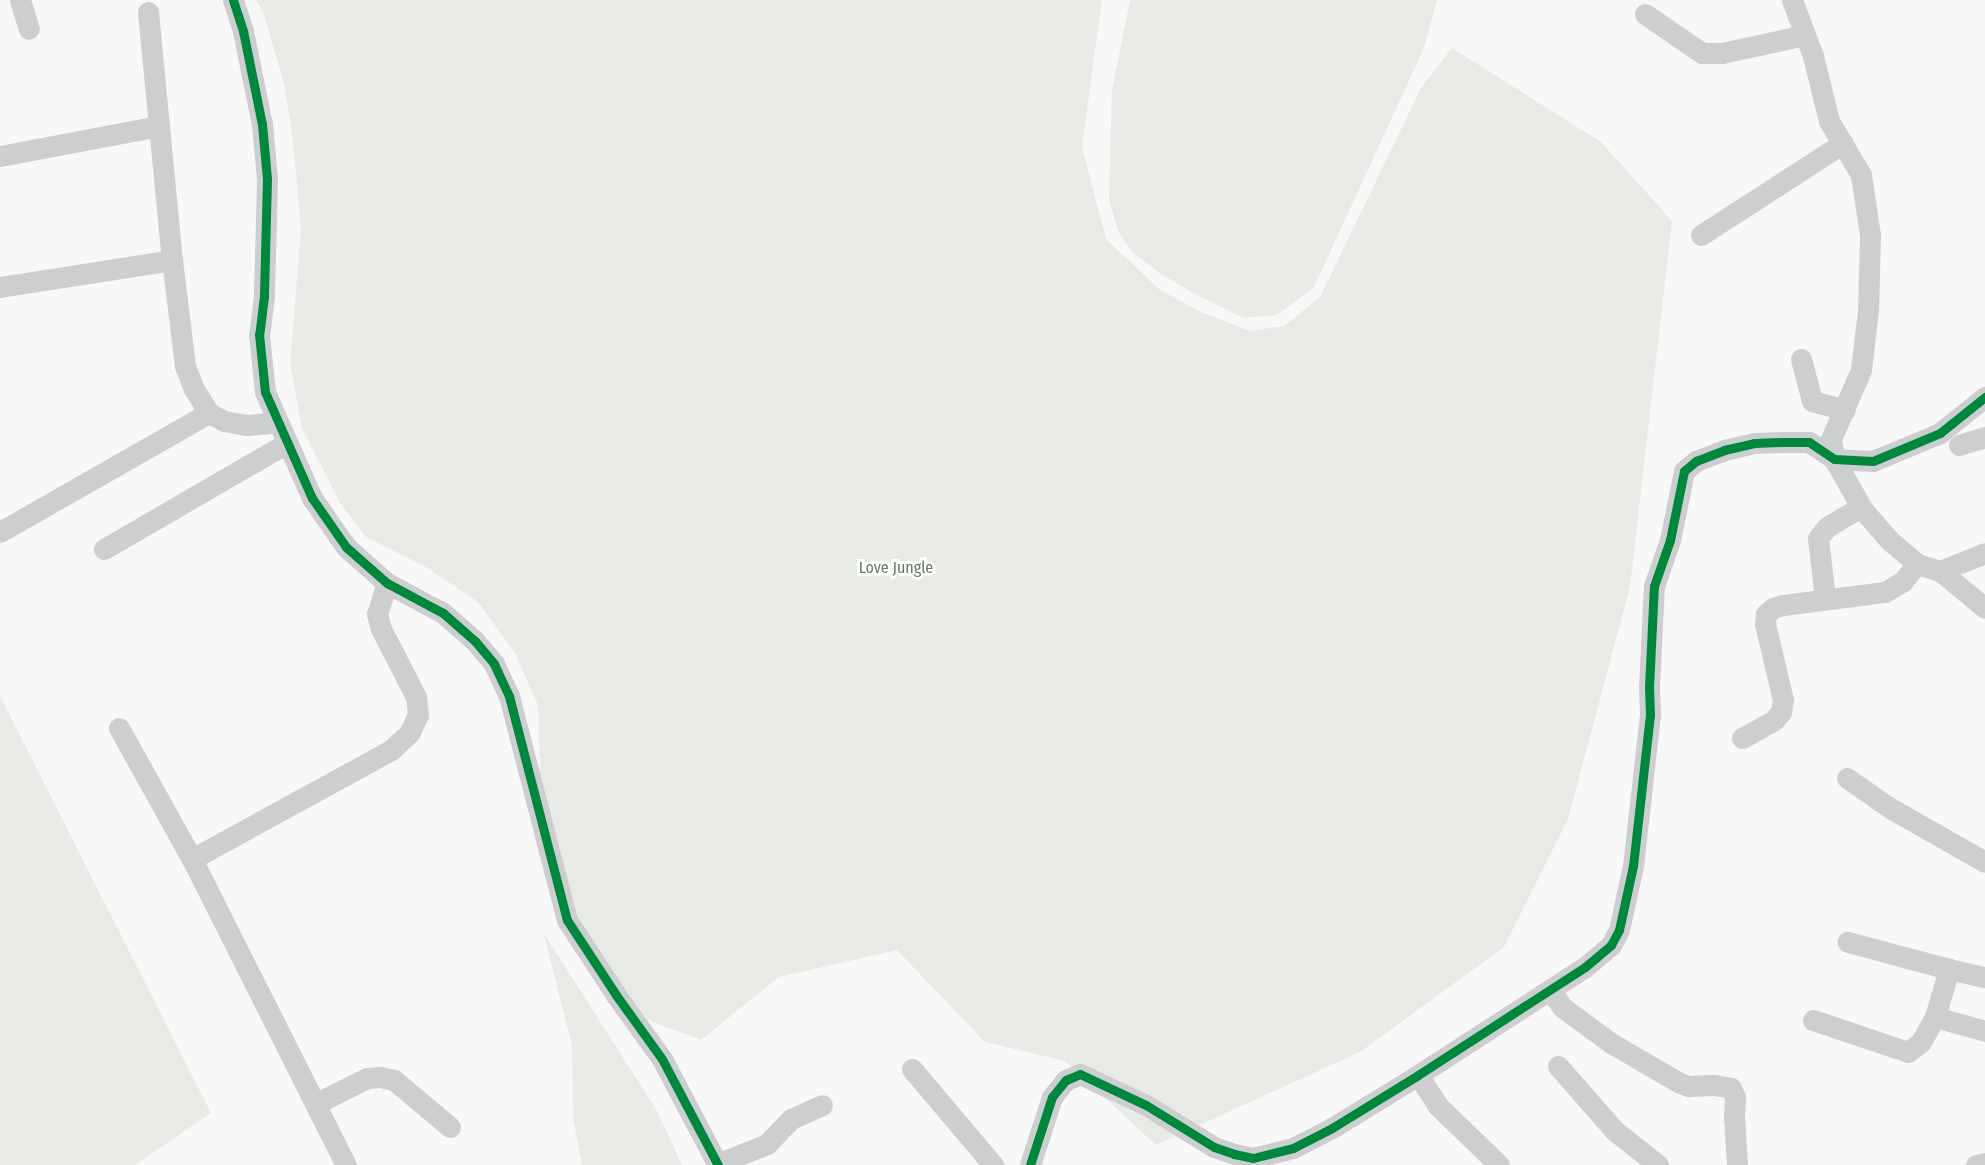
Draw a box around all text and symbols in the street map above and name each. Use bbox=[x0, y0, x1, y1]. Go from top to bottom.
park label: Love Jungle bbox=[859, 558, 933, 578]

